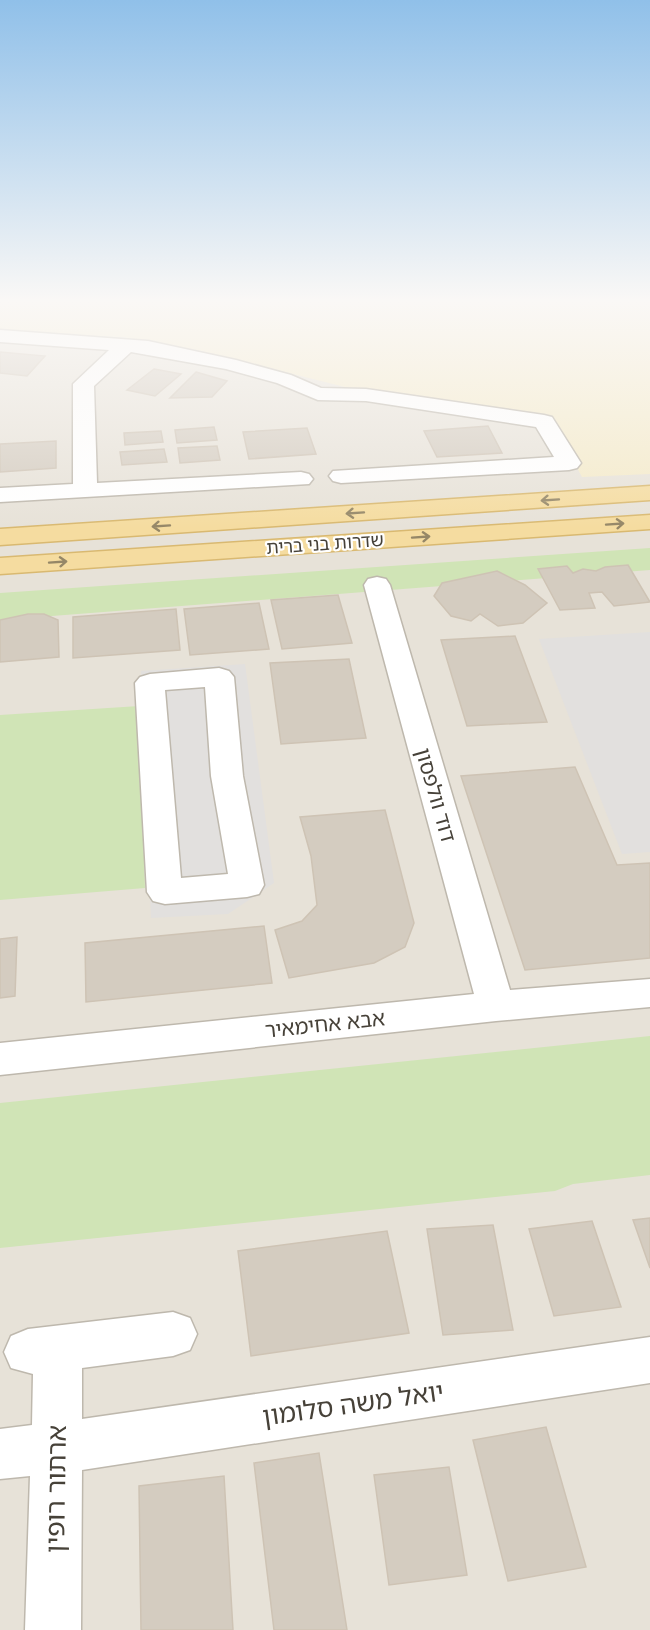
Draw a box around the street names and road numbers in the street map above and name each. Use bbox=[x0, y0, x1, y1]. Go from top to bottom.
street label: שדרות בני ברית bbox=[266, 529, 384, 559]
street label: דוד וולפסון bbox=[411, 745, 461, 845]
street label: אבא אחימאיר bbox=[264, 1005, 386, 1043]
street label: יואל משה סלומון bbox=[260, 1375, 446, 1433]
street label: ארתור רופין bbox=[39, 1425, 73, 1553]

